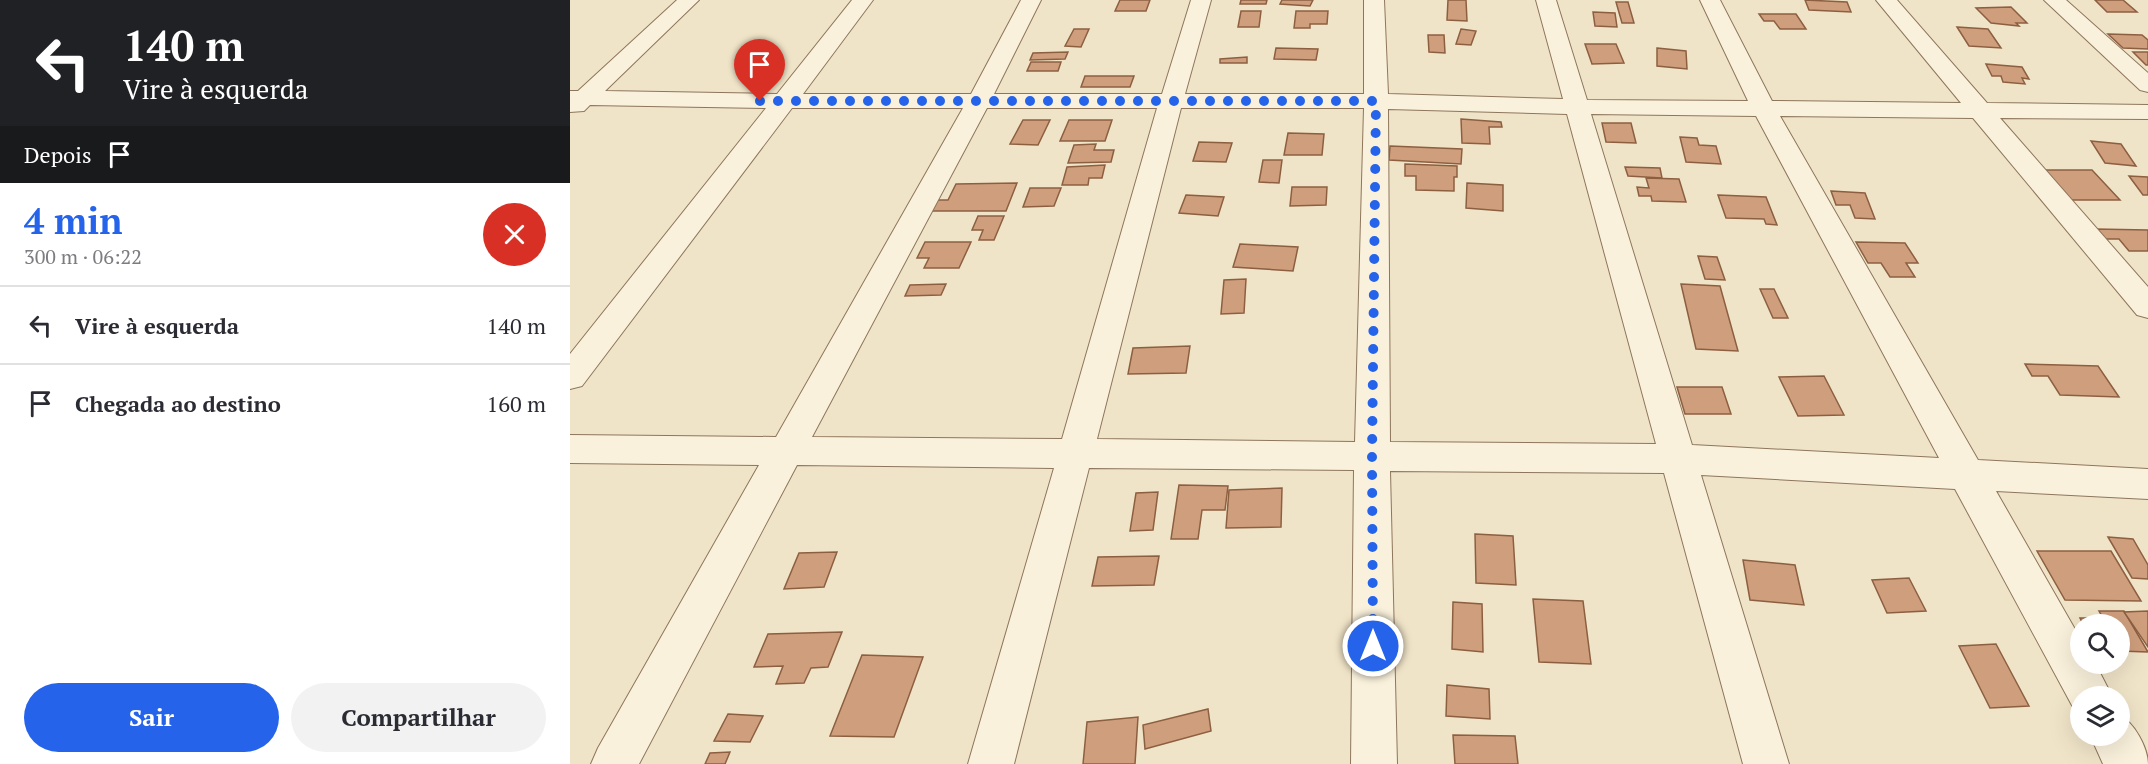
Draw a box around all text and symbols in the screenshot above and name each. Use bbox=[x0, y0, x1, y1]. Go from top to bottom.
text: 140 m bbox=[123, 17, 244, 73]
icon: left bbox=[24, 24, 102, 102]
pin bbox=[734, 39, 785, 101]
icon: arrive bbox=[743, 48, 776, 81]
text: Vire à esquerda bbox=[123, 71, 308, 107]
icon: arrive bbox=[103, 138, 136, 171]
text: Depois bbox=[24, 140, 91, 169]
text: 4 min bbox=[24, 197, 122, 244]
button: close bbox=[483, 203, 546, 266]
text: 300 m · 06:22 bbox=[24, 243, 142, 270]
icon: left bbox=[24, 309, 57, 342]
text: Vire à esquerda bbox=[75, 311, 239, 340]
text: 140 m bbox=[486, 311, 546, 340]
icon: arrive bbox=[24, 387, 57, 420]
text: Chegada ao destino bbox=[75, 389, 281, 418]
text: 160 m bbox=[486, 389, 546, 418]
position arrow bbox=[1341, 614, 1405, 678]
map controls bbox=[2070, 614, 2130, 746]
button: search bbox=[2070, 614, 2130, 674]
button: Sair bbox=[24, 683, 279, 752]
button: Compartilhar bbox=[291, 683, 546, 752]
button: layers bbox=[2070, 686, 2130, 746]

